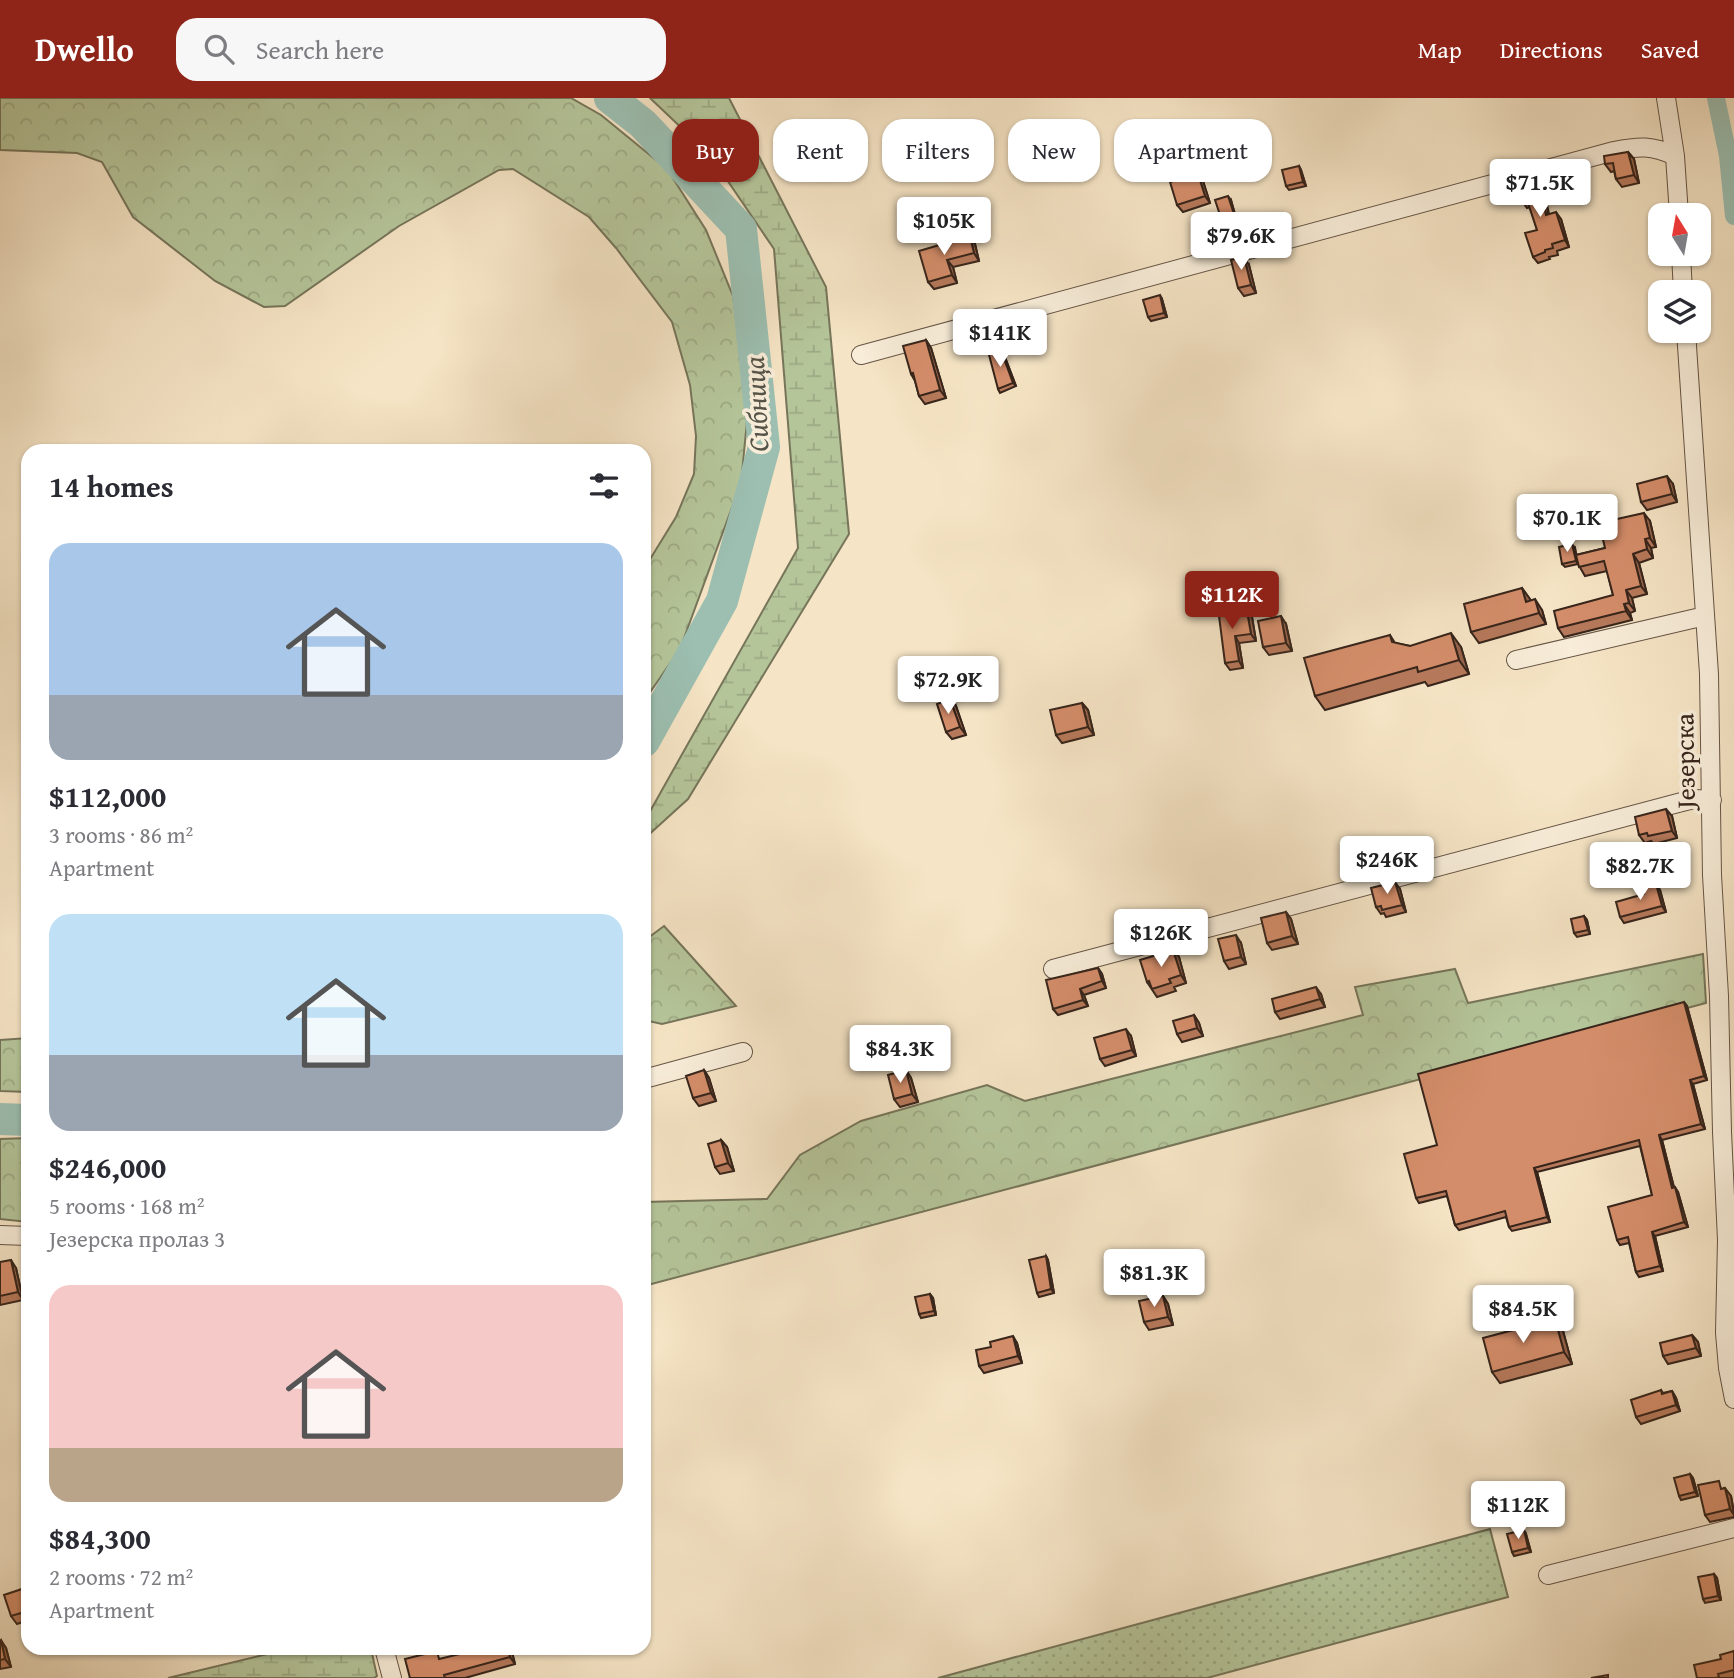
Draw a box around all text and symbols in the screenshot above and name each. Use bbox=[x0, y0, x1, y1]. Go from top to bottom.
search box bbox=[176, 18, 666, 81]
text: Dwello bbox=[35, 25, 134, 73]
icon: search bbox=[200, 30, 238, 68]
text: Search here bbox=[256, 30, 384, 69]
text: Map bbox=[1418, 32, 1462, 67]
text: Directions bbox=[1500, 32, 1603, 67]
text: Saved bbox=[1641, 32, 1699, 67]
chip: Buy bbox=[672, 119, 759, 182]
chip: Rent bbox=[773, 119, 868, 182]
chip: Filters bbox=[882, 119, 994, 182]
chip: New bbox=[1008, 119, 1100, 182]
chip: Apartment bbox=[1114, 119, 1272, 182]
pin: $71.5K bbox=[1483, 159, 1597, 219]
text: $71.5K bbox=[1506, 165, 1574, 198]
pin: $105K bbox=[895, 198, 993, 257]
text: $105K bbox=[913, 203, 975, 236]
north arrow bbox=[1648, 203, 1712, 266]
map controls bbox=[1648, 203, 1711, 343]
pin: $79.6K bbox=[1184, 212, 1298, 272]
text: $79.6K bbox=[1207, 218, 1275, 251]
button: layers bbox=[1648, 280, 1711, 343]
pin: $141K bbox=[951, 310, 1049, 369]
text: $141K bbox=[969, 315, 1031, 348]
water label: Сибница bbox=[733, 355, 778, 453]
text: 14 homes bbox=[49, 464, 174, 508]
icon: filters bbox=[585, 467, 623, 505]
pin: $70.1K bbox=[1510, 494, 1624, 554]
text: $70.1K bbox=[1533, 500, 1601, 533]
pin: $112K bbox=[1183, 572, 1281, 631]
text: $112K bbox=[1201, 577, 1263, 610]
icon: home bbox=[273, 589, 399, 715]
pin: $72.9K bbox=[891, 656, 1005, 716]
text: $72.9K bbox=[914, 662, 982, 695]
street label: Језерска bbox=[1664, 712, 1705, 812]
text: $112,000 bbox=[49, 774, 166, 818]
text: 3 rooms · 86 m² bbox=[49, 818, 193, 851]
pin: $246K bbox=[1338, 836, 1436, 896]
text: $246K bbox=[1356, 842, 1418, 875]
pin: $82.7K bbox=[1583, 842, 1697, 902]
text: $82.7K bbox=[1606, 848, 1674, 881]
text: Apartment bbox=[49, 851, 154, 884]
pin: $126K bbox=[1112, 910, 1210, 969]
text: $126K bbox=[1130, 915, 1192, 948]
icon: home bbox=[273, 960, 399, 1086]
pin: $84.3K bbox=[843, 1026, 957, 1085]
text: $84.3K bbox=[866, 1031, 934, 1064]
text: $246,000 bbox=[49, 1145, 166, 1189]
text: 5 rooms · 168 m² bbox=[49, 1189, 204, 1222]
text: Језерска пролаз 3 bbox=[49, 1222, 225, 1255]
pin: $81.3K bbox=[1097, 1250, 1211, 1309]
text: $81.3K bbox=[1120, 1255, 1188, 1288]
pin: $84.5K bbox=[1466, 1286, 1580, 1345]
text: $84.5K bbox=[1489, 1291, 1557, 1324]
icon: home bbox=[273, 1331, 399, 1457]
pin: $112K bbox=[1469, 1482, 1567, 1541]
text: $112K bbox=[1487, 1487, 1549, 1520]
text: $84,300 bbox=[49, 1516, 151, 1560]
text: 2 rooms · 72 m² bbox=[49, 1560, 193, 1593]
text: Apartment bbox=[49, 1593, 154, 1626]

